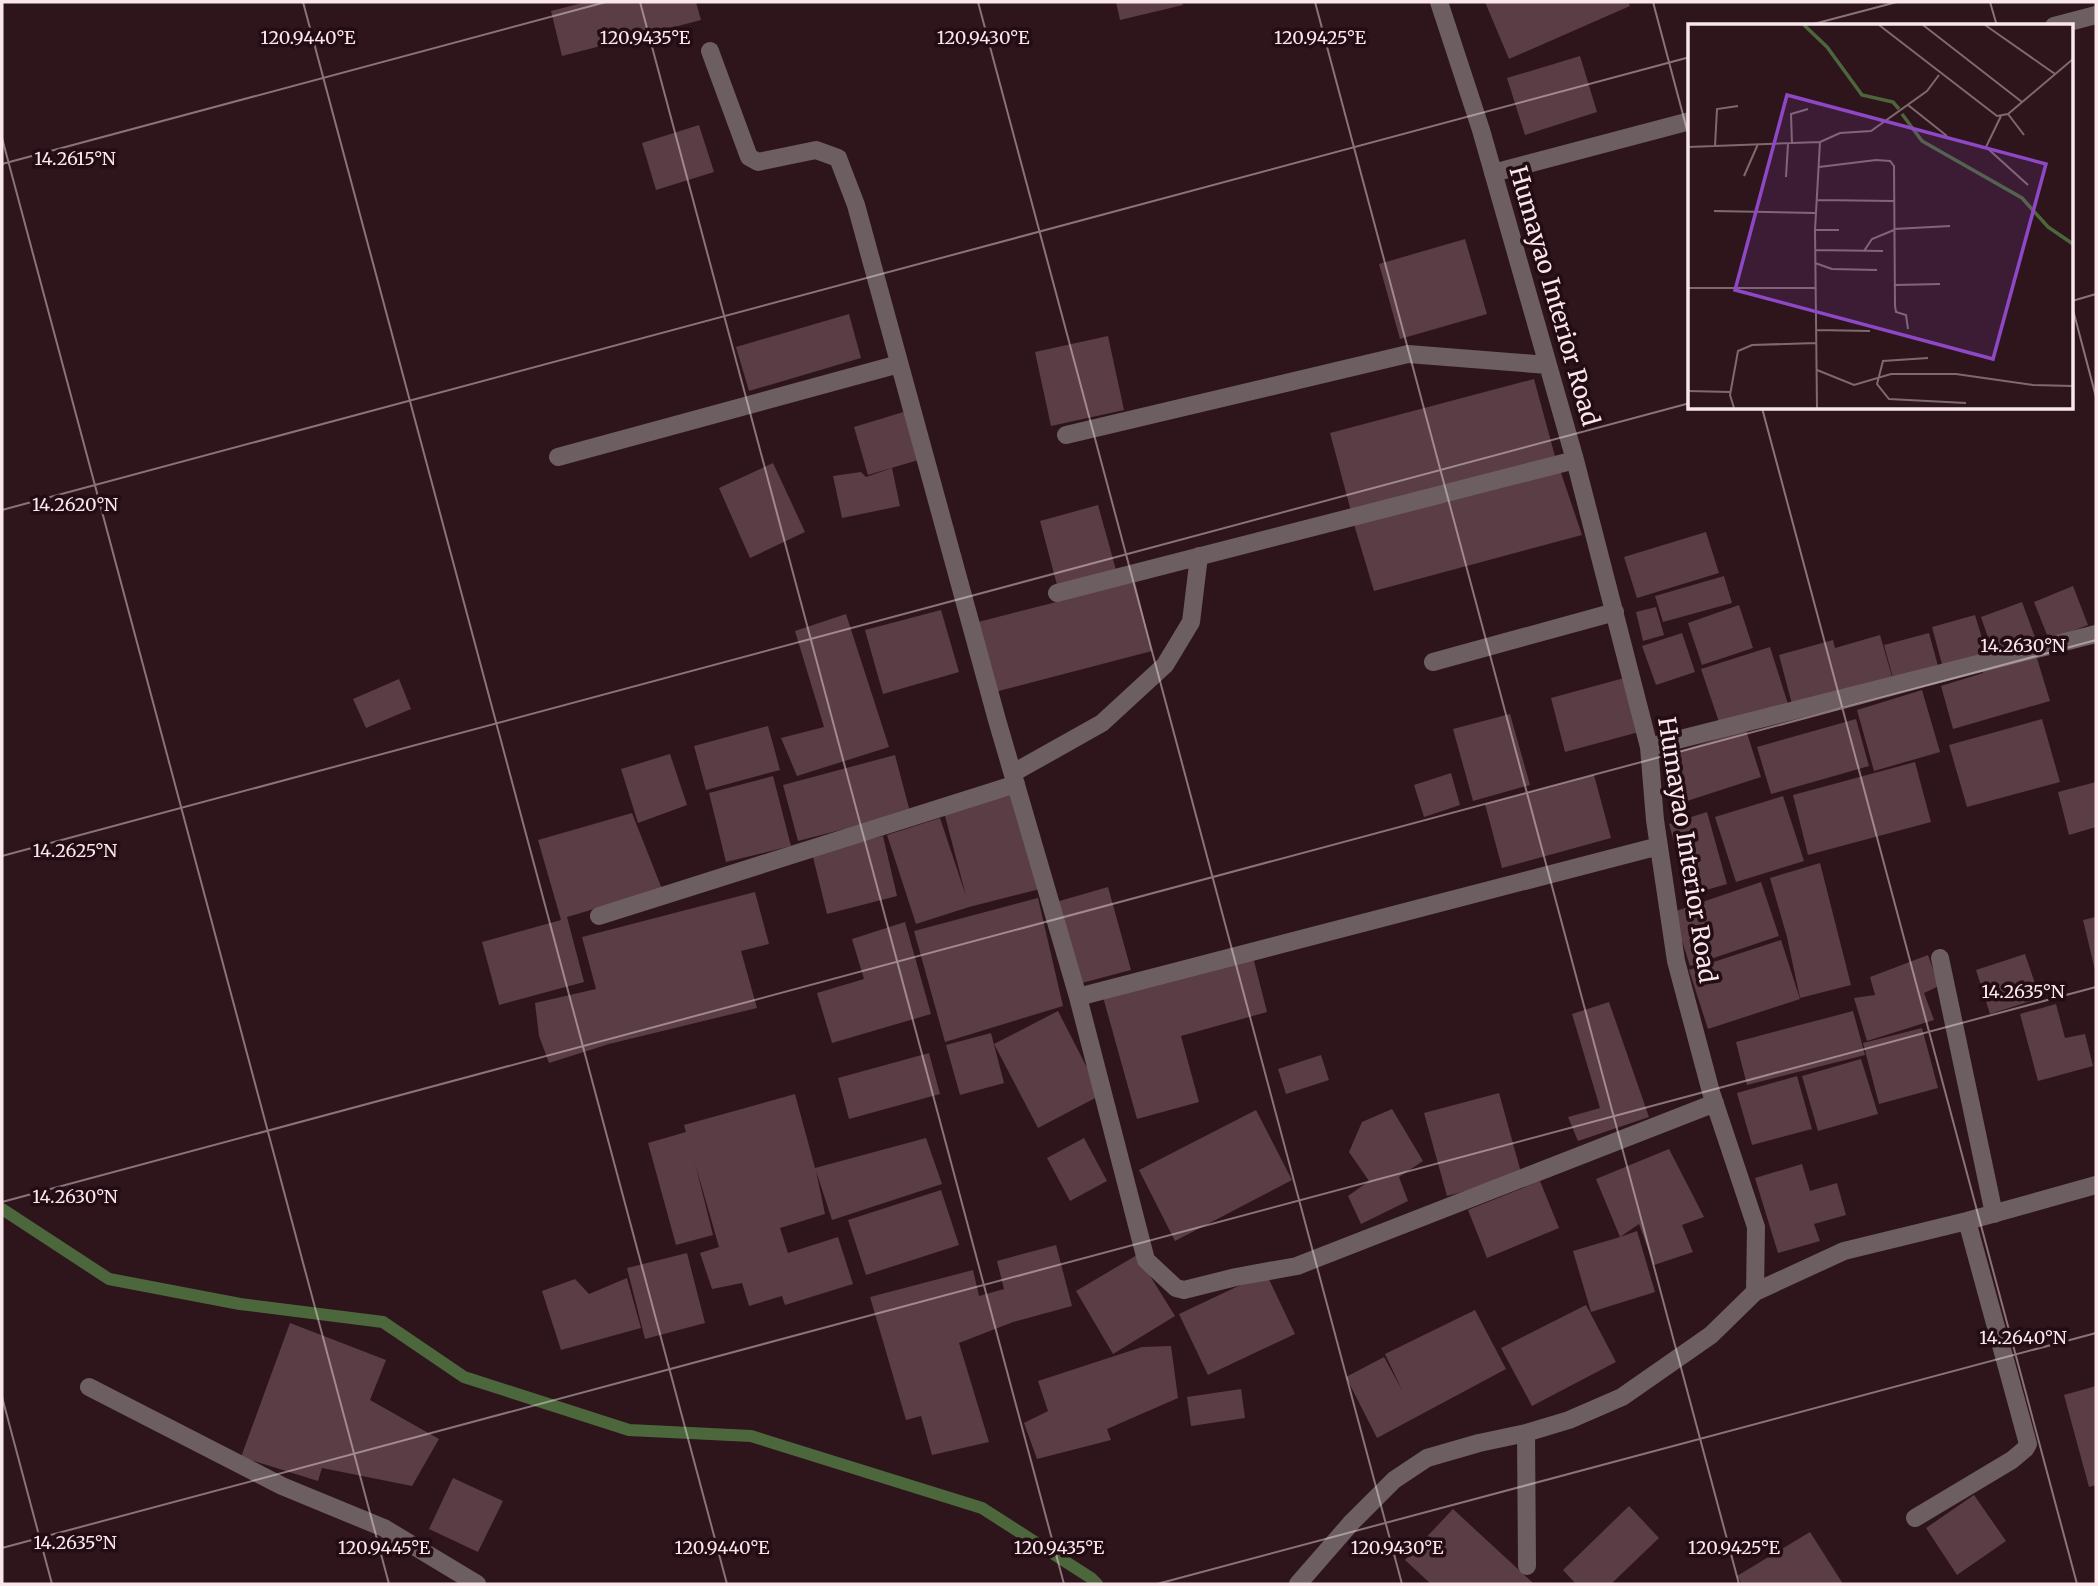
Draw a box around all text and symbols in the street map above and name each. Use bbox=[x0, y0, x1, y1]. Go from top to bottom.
inset map bbox=[1688, 24, 2074, 410]
text: 120.9440°E bbox=[261, 26, 356, 49]
text: 120.9435°E bbox=[600, 26, 691, 49]
text: 120.9430°E bbox=[937, 26, 1030, 49]
text: 120.9425°E bbox=[1274, 26, 1366, 49]
text: 14.2615°N bbox=[34, 147, 116, 170]
street label: Humayao Interior Road bbox=[1503, 162, 1606, 429]
text: 14.2620°N bbox=[32, 493, 118, 516]
text: 14.2630°N bbox=[1980, 634, 2066, 657]
street label: Humayao Interior Road bbox=[1651, 715, 1724, 985]
text: 14.2625°N bbox=[33, 839, 117, 862]
text: 14.2635°N bbox=[1981, 980, 2065, 1003]
text: 14.2630°N bbox=[32, 1185, 118, 1208]
text: 14.2640°N bbox=[1979, 1326, 2067, 1349]
text: 14.2635°N bbox=[33, 1531, 117, 1554]
text: 120.9445°E bbox=[338, 1536, 431, 1559]
text: 120.9440°E bbox=[675, 1536, 770, 1559]
text: 120.9435°E bbox=[1014, 1536, 1105, 1559]
text: 120.9430°E bbox=[1351, 1536, 1444, 1559]
text: 120.9425°E bbox=[1688, 1536, 1780, 1559]

